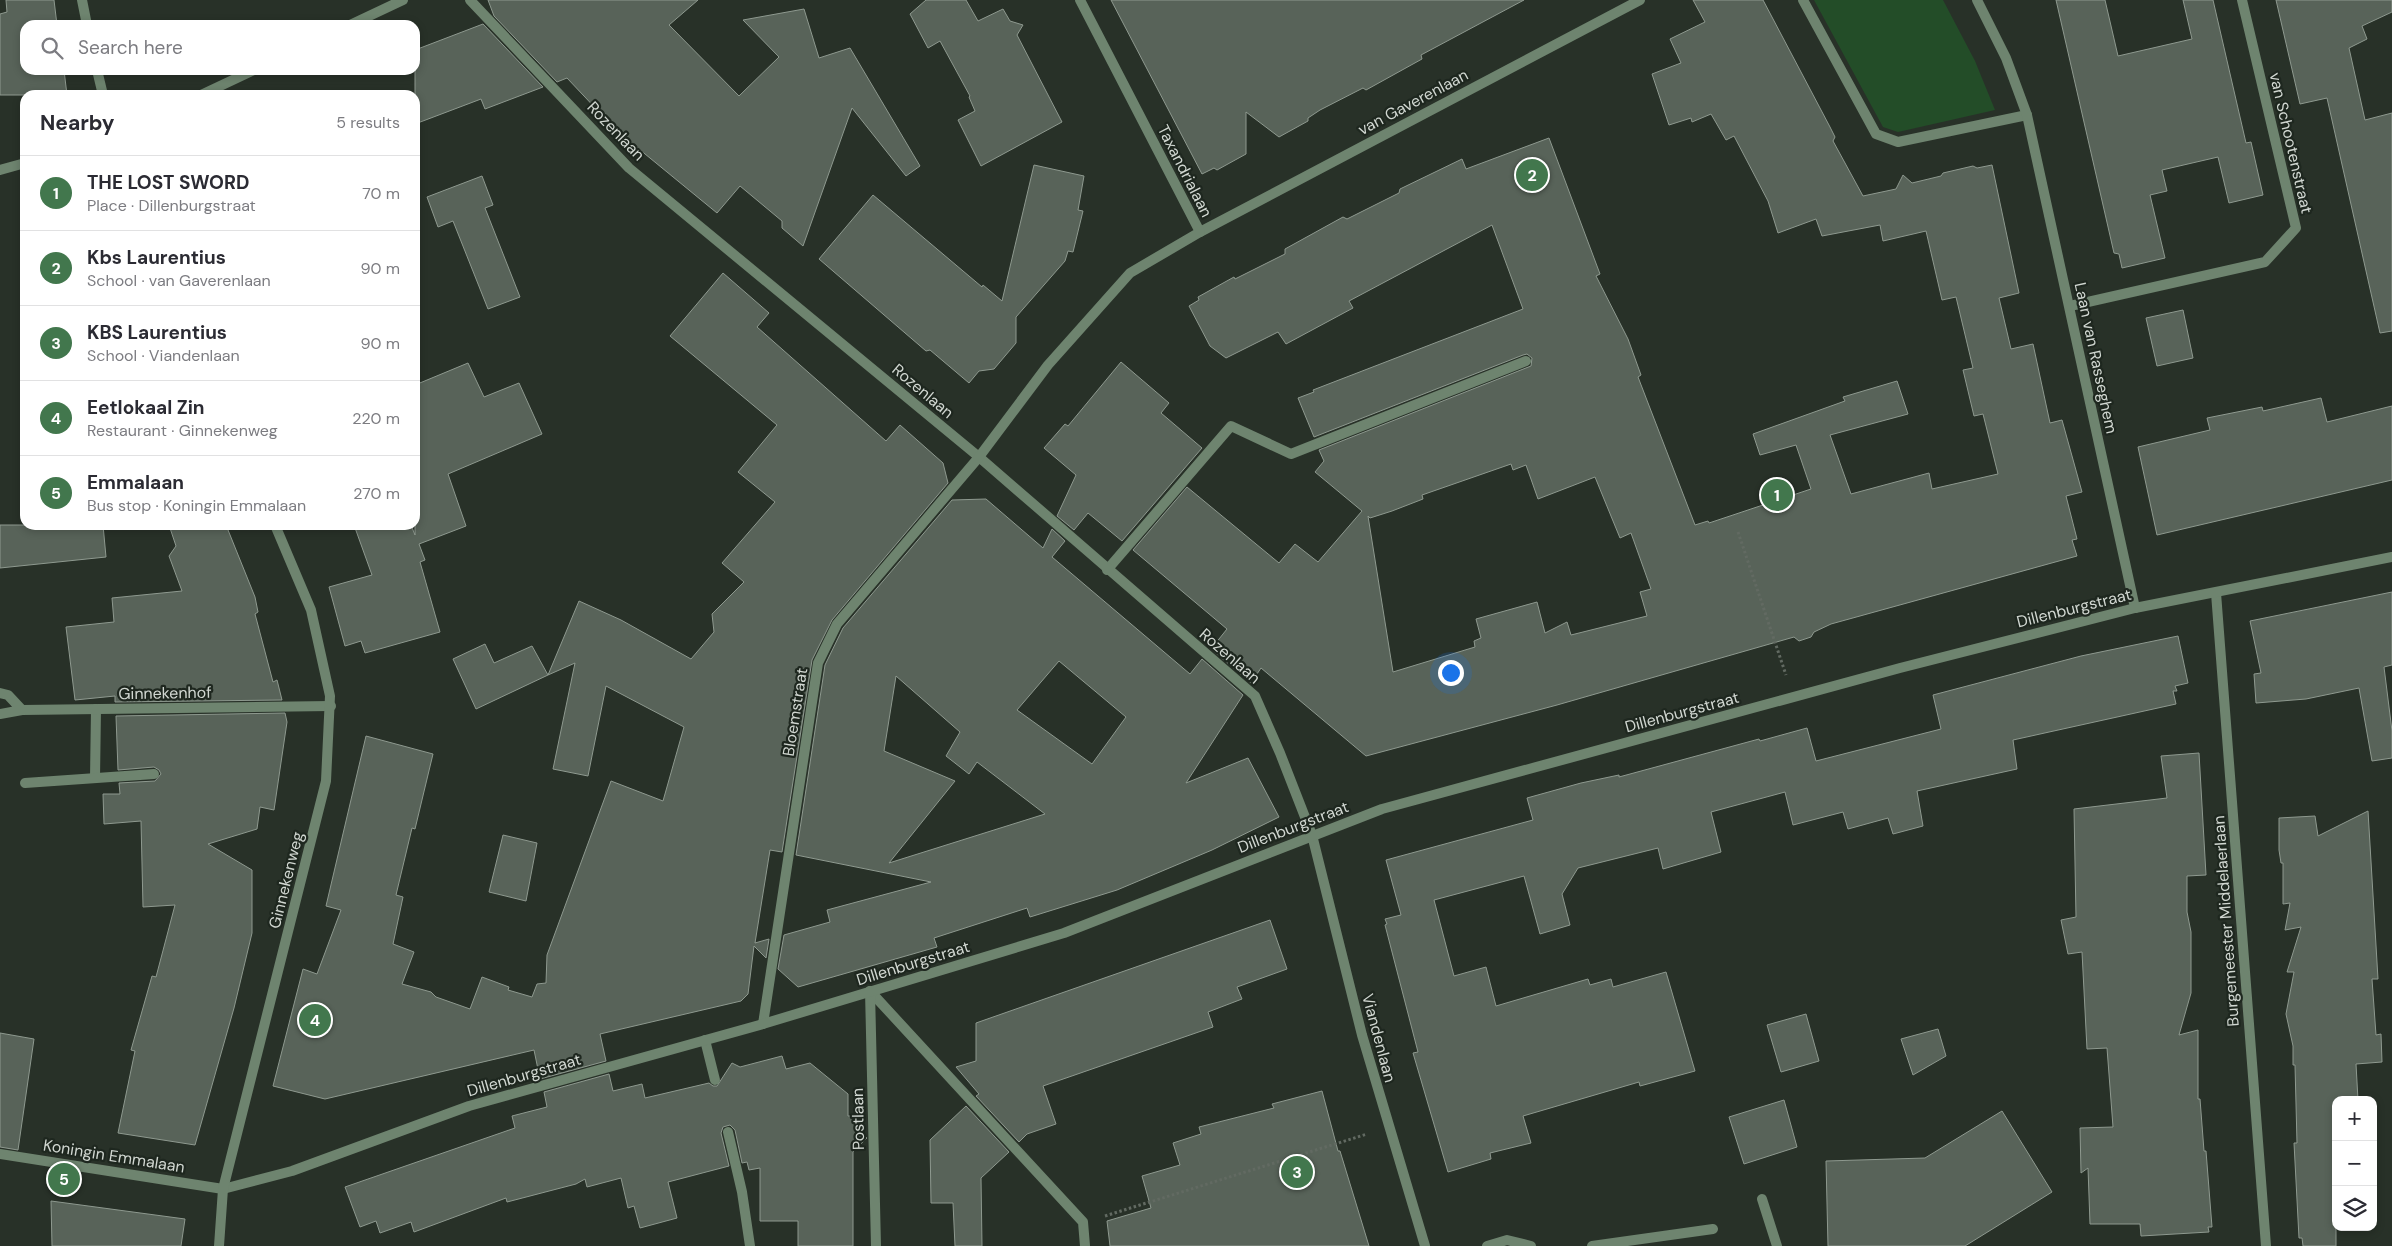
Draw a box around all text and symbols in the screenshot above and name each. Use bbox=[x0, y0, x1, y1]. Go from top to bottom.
search box bbox=[20, 20, 420, 75]
icon: search bbox=[38, 34, 66, 62]
text: Search here bbox=[78, 35, 183, 60]
street label: van Gaverenlaan bbox=[1354, 64, 1472, 140]
street label: van Schootenstraat bbox=[2265, 70, 2317, 216]
street label: Rozenlaan bbox=[583, 97, 649, 165]
text: Nearby bbox=[40, 109, 114, 137]
text: 5 results bbox=[336, 112, 400, 133]
street label: Taxandrialaan bbox=[1153, 121, 1217, 221]
pin: 2 bbox=[1516, 156, 1548, 194]
text: THE LOST SWORD bbox=[87, 170, 249, 195]
text: 1 bbox=[53, 183, 59, 204]
text: 70 m bbox=[362, 183, 400, 204]
text: Place · Dillenburgstraat bbox=[87, 195, 256, 216]
text: Kbs Laurentius bbox=[87, 245, 226, 270]
text: 2 bbox=[51, 258, 61, 279]
text: 90 m bbox=[360, 258, 400, 279]
text: School · van Gaverenlaan bbox=[87, 270, 271, 291]
street label: Laan van Rasseghem bbox=[2070, 280, 2122, 436]
text: KBS Laurentius bbox=[87, 320, 227, 345]
text: 3 bbox=[51, 333, 61, 354]
text: 90 m bbox=[360, 333, 400, 354]
text: School · Viandenlaan bbox=[87, 345, 240, 366]
street label: Rozenlaan bbox=[888, 359, 958, 423]
text: Eetlokaal Zin bbox=[87, 395, 205, 420]
text: 4 bbox=[51, 408, 61, 429]
text: 220 m bbox=[352, 408, 400, 429]
text: Restaurant · Ginnekenweg bbox=[87, 420, 278, 441]
text: Emmalaan bbox=[87, 470, 184, 495]
pin: 1 bbox=[1761, 476, 1793, 514]
text: 5 bbox=[51, 483, 61, 504]
text: 270 m bbox=[353, 483, 400, 504]
text: Bus stop · Koningin Emmalaan bbox=[87, 495, 306, 516]
street label: Dillenburgstraat bbox=[2014, 584, 2134, 632]
street label: Rozenlaan bbox=[1195, 624, 1265, 688]
your location bbox=[1438, 660, 1464, 686]
street label: Bloemstraat bbox=[778, 666, 812, 758]
street label: Ginnekenhof bbox=[118, 682, 212, 704]
street label: Dillenburgstraat bbox=[1623, 687, 1741, 737]
street label: Dillenburgstraat bbox=[1234, 796, 1352, 858]
street label: Burgemeester Middelaerlaan bbox=[2208, 815, 2244, 1027]
street label: Ginnekenweg bbox=[264, 829, 308, 931]
street label: Dillenburgstraat bbox=[854, 936, 972, 990]
street label: Viandenlaan bbox=[1357, 991, 1401, 1085]
pin: 4 bbox=[299, 1001, 331, 1039]
street label: Dillenburgstraat bbox=[465, 1049, 583, 1101]
street label: Postlaan bbox=[847, 1088, 869, 1150]
map controls bbox=[2332, 1096, 2377, 1231]
button: + bbox=[2332, 1096, 2377, 1141]
street label: Koningin Emmalaan bbox=[42, 1134, 186, 1178]
button: − bbox=[2332, 1141, 2377, 1186]
pin: 3 bbox=[1281, 1153, 1313, 1191]
pin: 5 bbox=[48, 1160, 80, 1198]
button: layers bbox=[2332, 1186, 2377, 1231]

